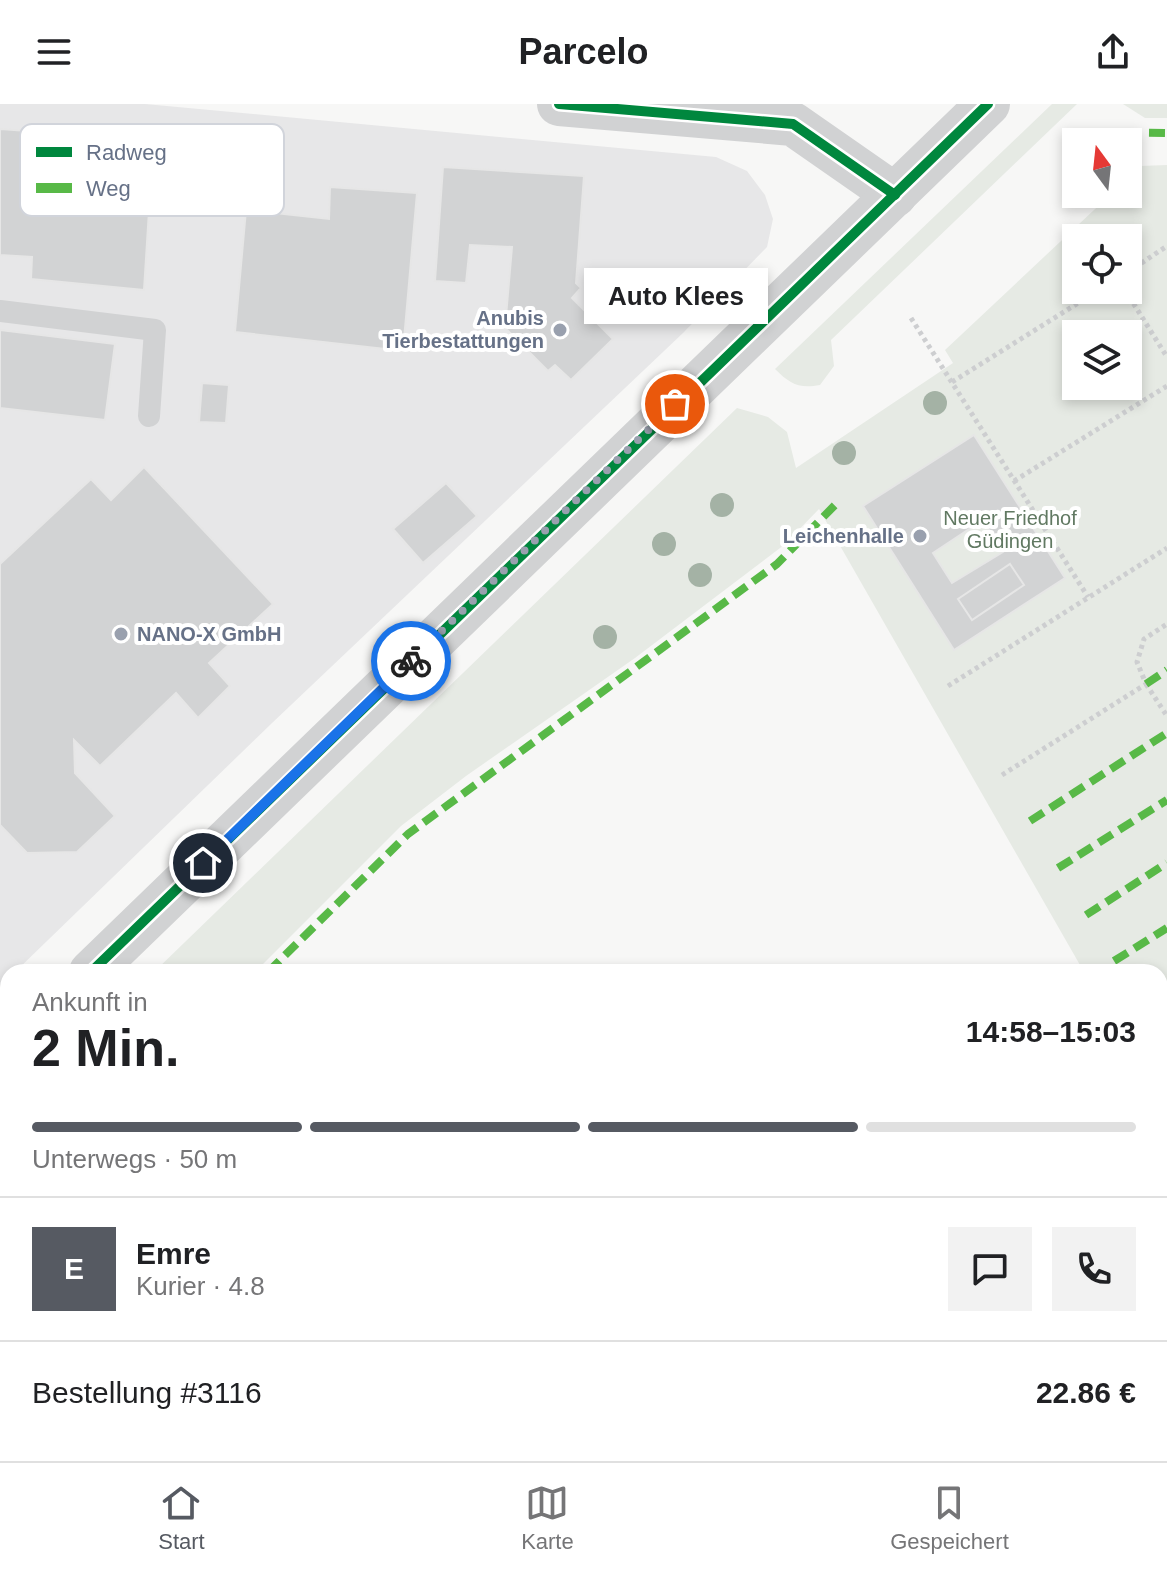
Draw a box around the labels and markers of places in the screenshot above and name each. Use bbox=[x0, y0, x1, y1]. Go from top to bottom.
callout: Auto Klees bbox=[583, 268, 767, 324]
place label: Anubis Tierbestattungen bbox=[382, 307, 544, 352]
marker: Anubis Tierbestattungen bbox=[551, 321, 569, 339]
pin bbox=[641, 370, 709, 438]
place label: Leichenhalle bbox=[783, 525, 904, 547]
marker: Leichenhalle bbox=[911, 527, 929, 545]
place label: NANO-X GmbH bbox=[137, 623, 281, 645]
marker: NANO-X GmbH bbox=[112, 625, 130, 643]
pin bbox=[169, 829, 237, 897]

